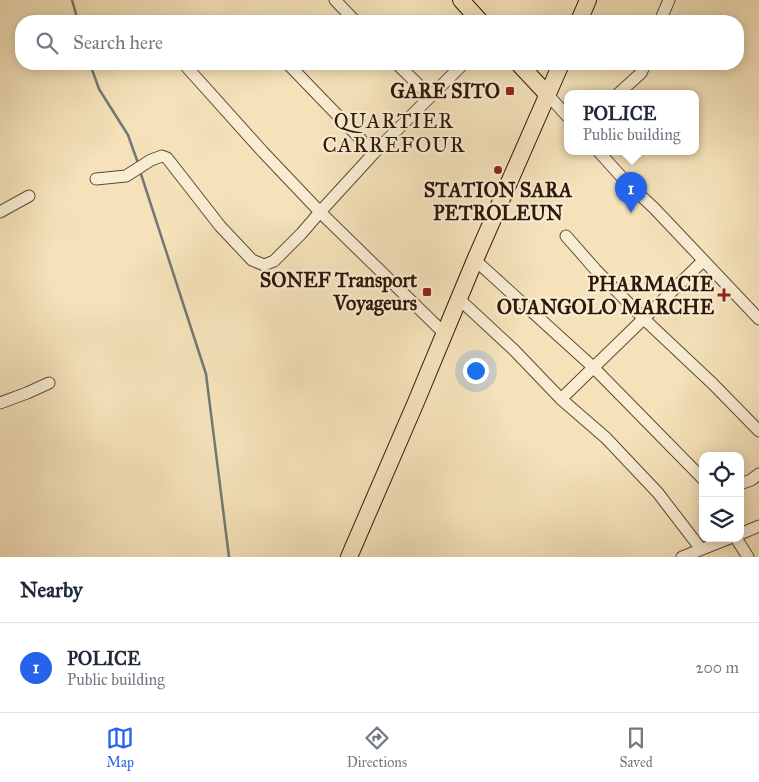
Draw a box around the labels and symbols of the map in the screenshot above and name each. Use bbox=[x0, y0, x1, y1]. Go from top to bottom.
place label: GARE SITO bbox=[390, 79, 500, 103]
marker: GARE SITO bbox=[504, 85, 516, 97]
district label: QUARTIER CARREFOUR bbox=[323, 108, 466, 158]
marker: STATION SARA PETROLEUN bbox=[492, 164, 504, 176]
pin: 1 bbox=[615, 172, 647, 213]
place label: STATION SARA PETROLEUN bbox=[424, 178, 573, 225]
place label: SONEF Transport Voyageurs bbox=[260, 268, 418, 316]
place label: PHARMACIE OUANGOLO MARCHE bbox=[497, 272, 715, 319]
marker: SONEF Transport Voyageurs bbox=[421, 286, 433, 298]
marker: PHARMACIE OUANGOLO MARCHE bbox=[718, 289, 730, 301]
your location bbox=[463, 358, 489, 384]

